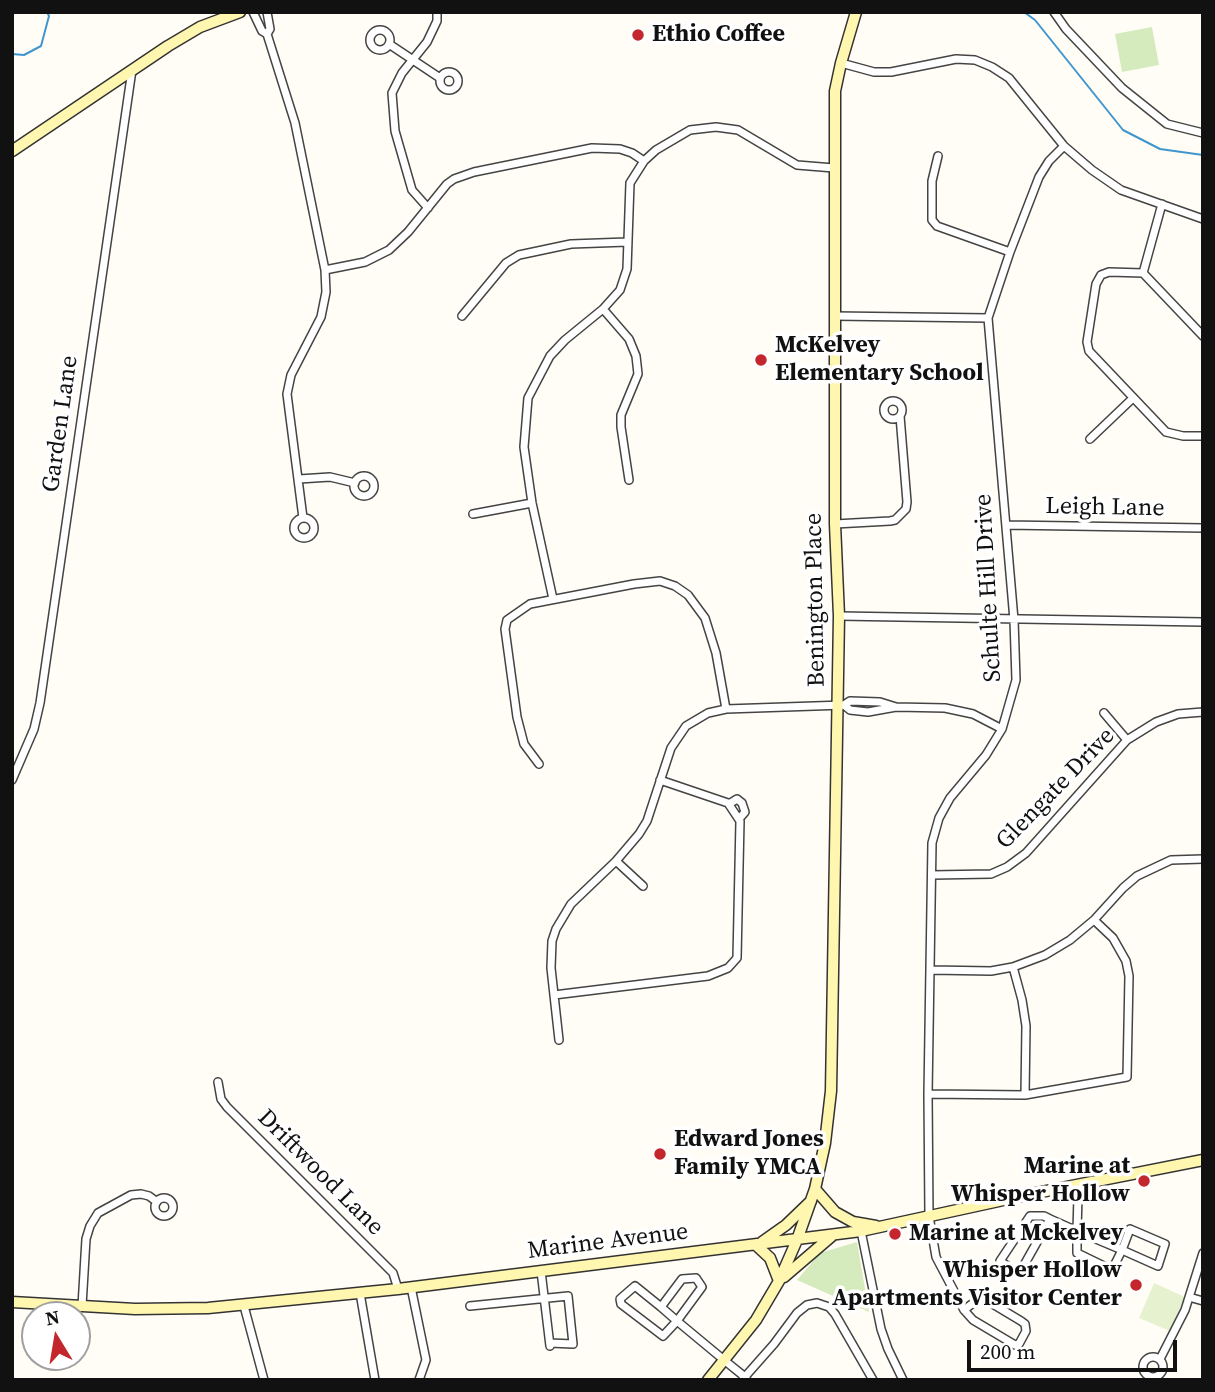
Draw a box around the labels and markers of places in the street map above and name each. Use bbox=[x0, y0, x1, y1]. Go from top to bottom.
place label: Ethio Coffee bbox=[652, 21, 785, 49]
marker: Ethio Coffee bbox=[630, 27, 646, 43]
place label: McKelvey Elementary School bbox=[775, 332, 984, 388]
marker: McKelvey Elementary School bbox=[753, 352, 769, 368]
place label: Edward Jones Family YMCA bbox=[674, 1126, 824, 1182]
marker: Edward Jones Family YMCA bbox=[652, 1146, 668, 1162]
place label: Marine at Whisper Hollow bbox=[951, 1153, 1130, 1209]
marker: Marine at Whisper Hollow bbox=[1136, 1173, 1152, 1189]
place label: Marine at Mckelvey bbox=[909, 1220, 1124, 1248]
marker: Marine at Mckelvey bbox=[887, 1226, 903, 1242]
place label: Whisper Hollow Apartments Visitor Center bbox=[832, 1257, 1122, 1313]
marker: Whisper Hollow Apartments Visitor Center bbox=[1128, 1277, 1144, 1293]

